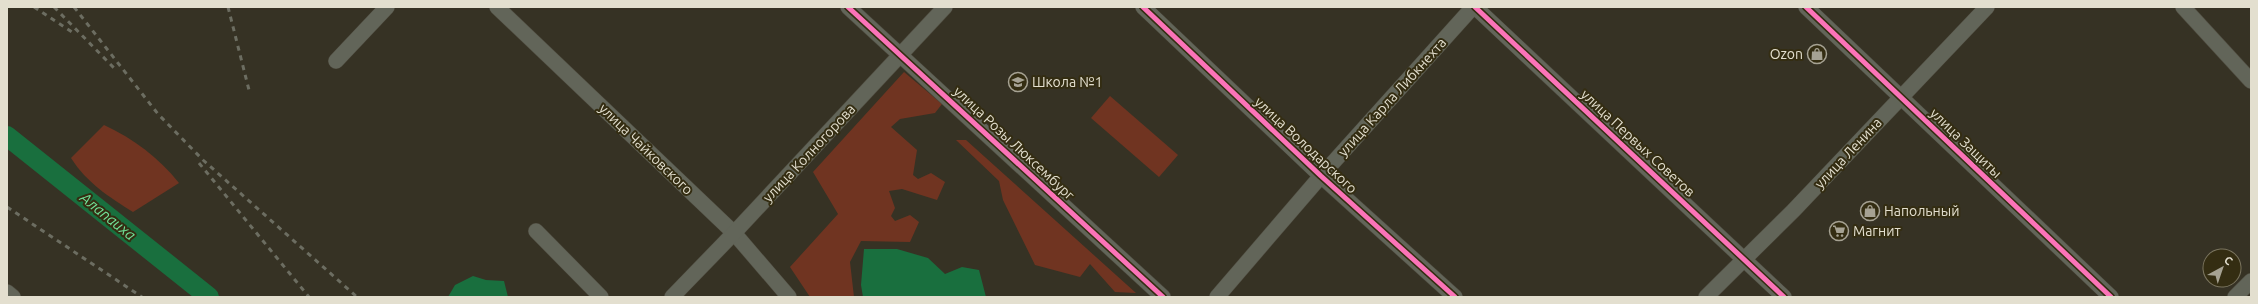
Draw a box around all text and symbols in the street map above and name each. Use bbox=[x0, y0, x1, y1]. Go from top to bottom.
street label: улица Карла Либкнехта bbox=[1335, 35, 1449, 159]
shop icon: Ozon bbox=[1806, 43, 1828, 65]
place label: Ozon bbox=[1770, 46, 1803, 62]
school or university icon: Школа №1 bbox=[1007, 71, 1029, 93]
place label: Школа №1 bbox=[1032, 74, 1103, 90]
street label: улица Розы Люксембург bbox=[950, 83, 1078, 203]
street label: улица Первых Советов bbox=[1578, 86, 1698, 200]
street label: улица Володарского bbox=[1252, 93, 1360, 197]
street label: улица Чайковского bbox=[596, 100, 696, 198]
street label: улица Колногорова bbox=[760, 101, 858, 205]
street label: улица Защиты bbox=[1927, 105, 2005, 181]
street label: улица Ленина bbox=[1811, 114, 1885, 192]
water label: Алапаиха bbox=[76, 188, 139, 243]
shop icon: Напольный bbox=[1859, 200, 1881, 222]
place label: Напольный bbox=[1884, 203, 1960, 219]
supermarket icon: Магнит bbox=[1828, 220, 1850, 242]
place label: Магнит bbox=[1853, 223, 1901, 239]
north arrow bbox=[2202, 248, 2242, 288]
text: С bbox=[2222, 253, 2235, 267]

